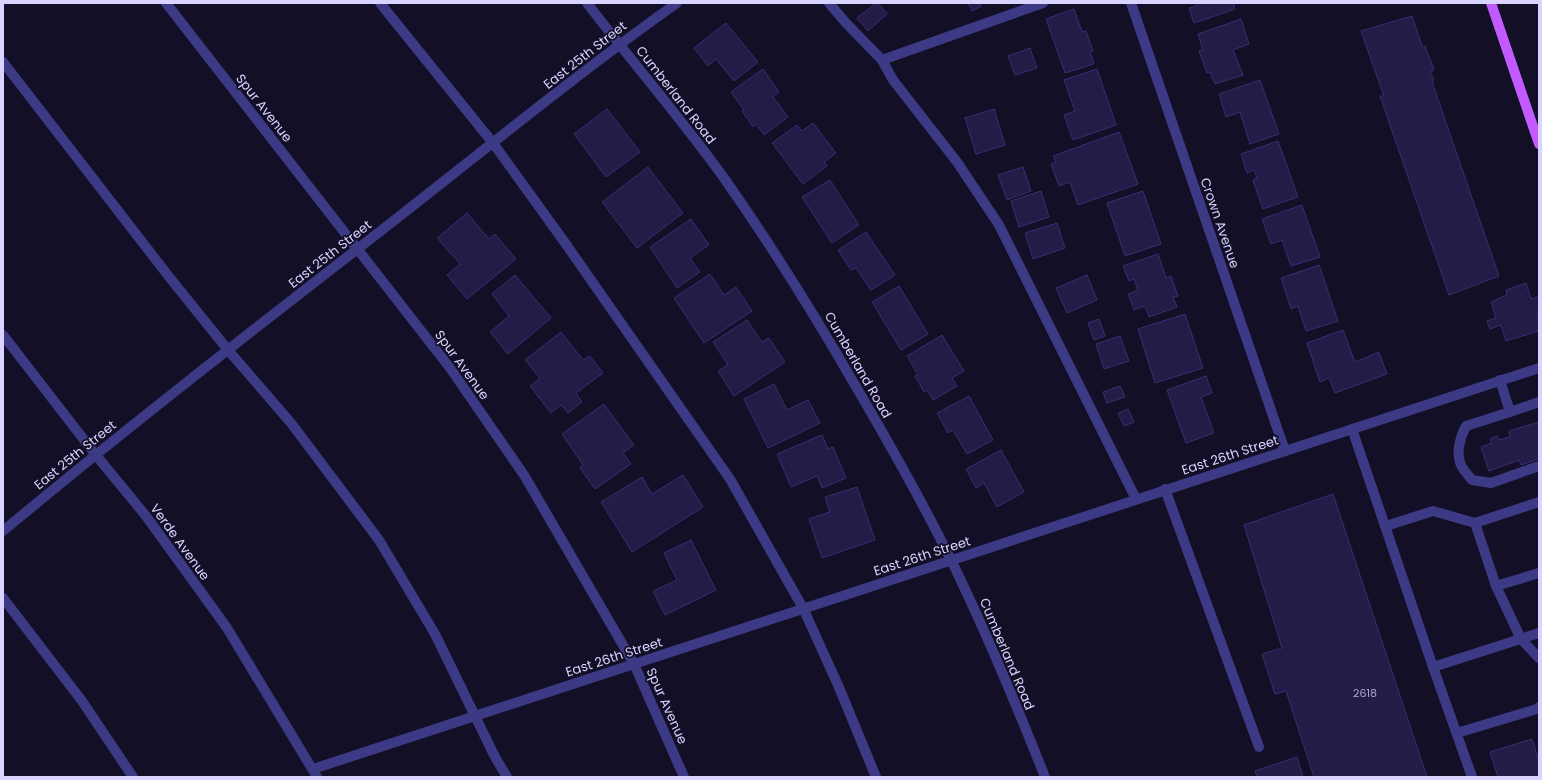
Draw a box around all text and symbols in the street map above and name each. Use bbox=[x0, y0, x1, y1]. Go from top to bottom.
street label: East 25th Street bbox=[539, 16, 631, 93]
street label: Cumberland Road bbox=[632, 42, 720, 148]
street label: Spur Avenue bbox=[231, 70, 297, 146]
street label: Crown Avenue bbox=[1196, 175, 1244, 271]
street label: East 25th Street bbox=[284, 215, 376, 292]
street label: Cumberland Road bbox=[820, 308, 896, 422]
street label: Spur Avenue bbox=[430, 326, 494, 404]
street label: East 25th Street bbox=[30, 416, 120, 494]
street label: East 26th Street bbox=[1179, 430, 1281, 480]
street label: Verde Avenue bbox=[146, 500, 214, 584]
street label: East 26th Street bbox=[871, 531, 973, 581]
street label: Cumberland Road bbox=[975, 595, 1039, 713]
street label: East 26th Street bbox=[563, 632, 665, 682]
street label: Spur Avenue bbox=[642, 665, 692, 747]
house number: 2618 bbox=[1353, 685, 1377, 701]

